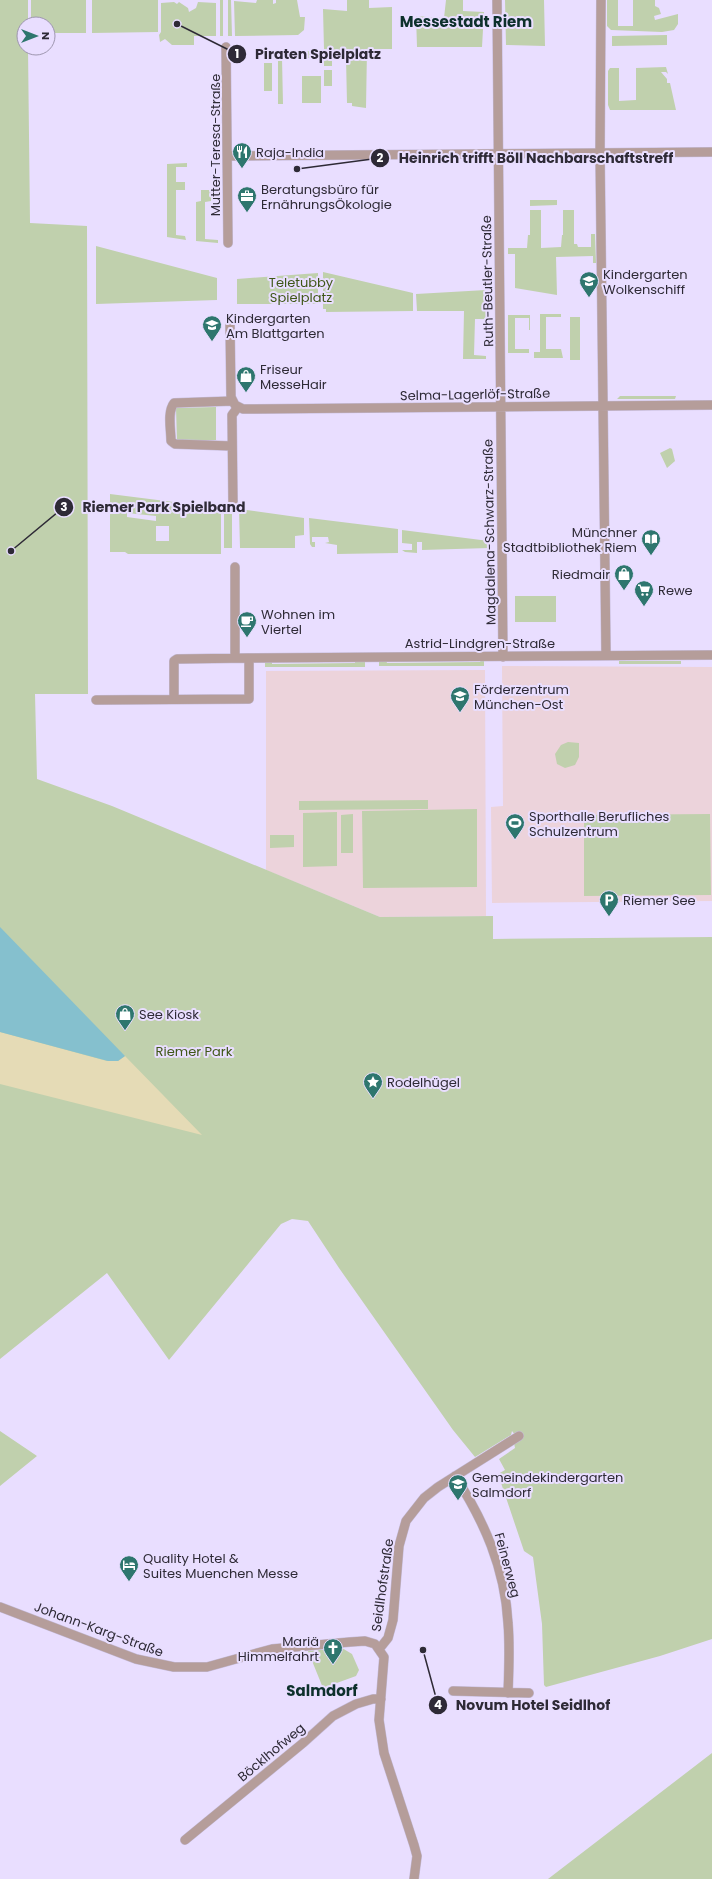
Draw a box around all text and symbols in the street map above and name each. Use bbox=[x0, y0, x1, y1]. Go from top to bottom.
district label: Messestadt Riem bbox=[400, 11, 532, 32]
north arrow bbox=[16, 16, 56, 56]
text: N bbox=[38, 32, 54, 40]
callout: Piraten Spielplatz bbox=[227, 41, 389, 67]
text: Piraten Spielplatz bbox=[255, 44, 381, 64]
text: 1 bbox=[235, 45, 239, 62]
street label: Mutter-Teresa-Straße bbox=[206, 74, 225, 216]
restaurant icon: Raja-India bbox=[231, 141, 253, 169]
place label: Raja-India bbox=[256, 143, 324, 162]
callout: Heinrich trifft Böll Nachbarschaftstreff bbox=[370, 145, 681, 171]
text: Heinrich trifft Böll Nachbarschaftstreff bbox=[399, 148, 673, 168]
text: 2 bbox=[377, 149, 384, 166]
place label: Beratungsbüro für ErnährungsÖkologie bbox=[261, 180, 392, 214]
office icon: Beratungsbüro für ErnährungsÖkologie bbox=[236, 185, 258, 213]
street label: Ruth-Beutler-Straße bbox=[477, 215, 498, 347]
place label: Kindergarten Wolkenschiff bbox=[603, 265, 688, 299]
school or university icon: Kindergarten Wolkenschiff bbox=[578, 270, 600, 298]
park label: Teletubby Spielplatz bbox=[269, 273, 334, 307]
place label: Kindergarten Am Blattgarten bbox=[226, 309, 325, 343]
school or university icon: Kindergarten Am Blattgarten bbox=[201, 314, 223, 342]
place label: Friseur MesseHair bbox=[260, 360, 327, 394]
shop icon: Friseur MesseHair bbox=[235, 365, 257, 393]
street label: Selma-Lagerlöf-Straße bbox=[400, 384, 550, 405]
street label: Magdalena-Schwarz-Straße bbox=[478, 439, 501, 625]
callout: Riemer Park Spielband bbox=[54, 494, 253, 520]
text: Riemer Park Spielband bbox=[82, 497, 246, 517]
text: 3 bbox=[60, 498, 68, 515]
place label: Münchner Stadtbibliothek Riem bbox=[503, 523, 637, 557]
library icon: Münchner Stadtbibliothek Riem bbox=[640, 528, 662, 556]
shop icon: Riedmair bbox=[613, 563, 635, 591]
place label: Riedmair bbox=[552, 565, 610, 584]
supermarket icon: Rewe bbox=[633, 579, 655, 607]
place label: Rewe bbox=[658, 581, 693, 600]
place label: Wohnen im Viertel bbox=[261, 605, 335, 639]
cafe icon: Wohnen im Viertel bbox=[236, 610, 258, 638]
street label: Astrid-Lindgren-Straße bbox=[405, 634, 555, 653]
place label: Förderzentrum München-Ost bbox=[474, 680, 569, 714]
school or university icon: Förderzentrum München-Ost bbox=[449, 685, 471, 713]
place label: Sporthalle Berufliches Schulzentrum bbox=[529, 807, 669, 841]
sports icon: Sporthalle Berufliches Schulzentrum bbox=[504, 812, 526, 840]
parking icon: Riemer See bbox=[598, 889, 620, 917]
place label: Riemer See bbox=[623, 891, 696, 910]
shop icon: See Kiosk bbox=[114, 1003, 136, 1031]
place label: See Kiosk bbox=[139, 1005, 199, 1024]
park label: Riemer Park bbox=[156, 1042, 233, 1061]
place icon: Rodelhügel bbox=[362, 1071, 384, 1099]
place label: Rodelhügel bbox=[387, 1073, 460, 1092]
place label: Gemeindekindergarten Salmdorf bbox=[472, 1468, 623, 1502]
school or university icon: Gemeindekindergarten Salmdorf bbox=[447, 1473, 469, 1501]
street label: Feinerweg bbox=[490, 1531, 525, 1600]
street label: Seidlhofstraße bbox=[367, 1537, 398, 1633]
place label: Quality Hotel & Suites Muenchen Messe bbox=[143, 1549, 298, 1583]
hotel icon: Quality Hotel & Suites Muenchen Messe bbox=[118, 1554, 140, 1582]
street label: Johann-Karg-Straße bbox=[31, 1597, 166, 1662]
place label: Mariä Himmelfahrt bbox=[238, 1632, 319, 1666]
church icon: Mariä Himmelfahrt bbox=[322, 1637, 344, 1665]
district label: Salmdorf bbox=[286, 1680, 358, 1701]
callout: Novum Hotel Seidlhof bbox=[428, 1692, 619, 1718]
text: Novum Hotel Seidlhof bbox=[456, 1695, 610, 1715]
text: 4 bbox=[434, 1696, 442, 1713]
street label: Böcklhofweg bbox=[234, 1719, 309, 1786]

